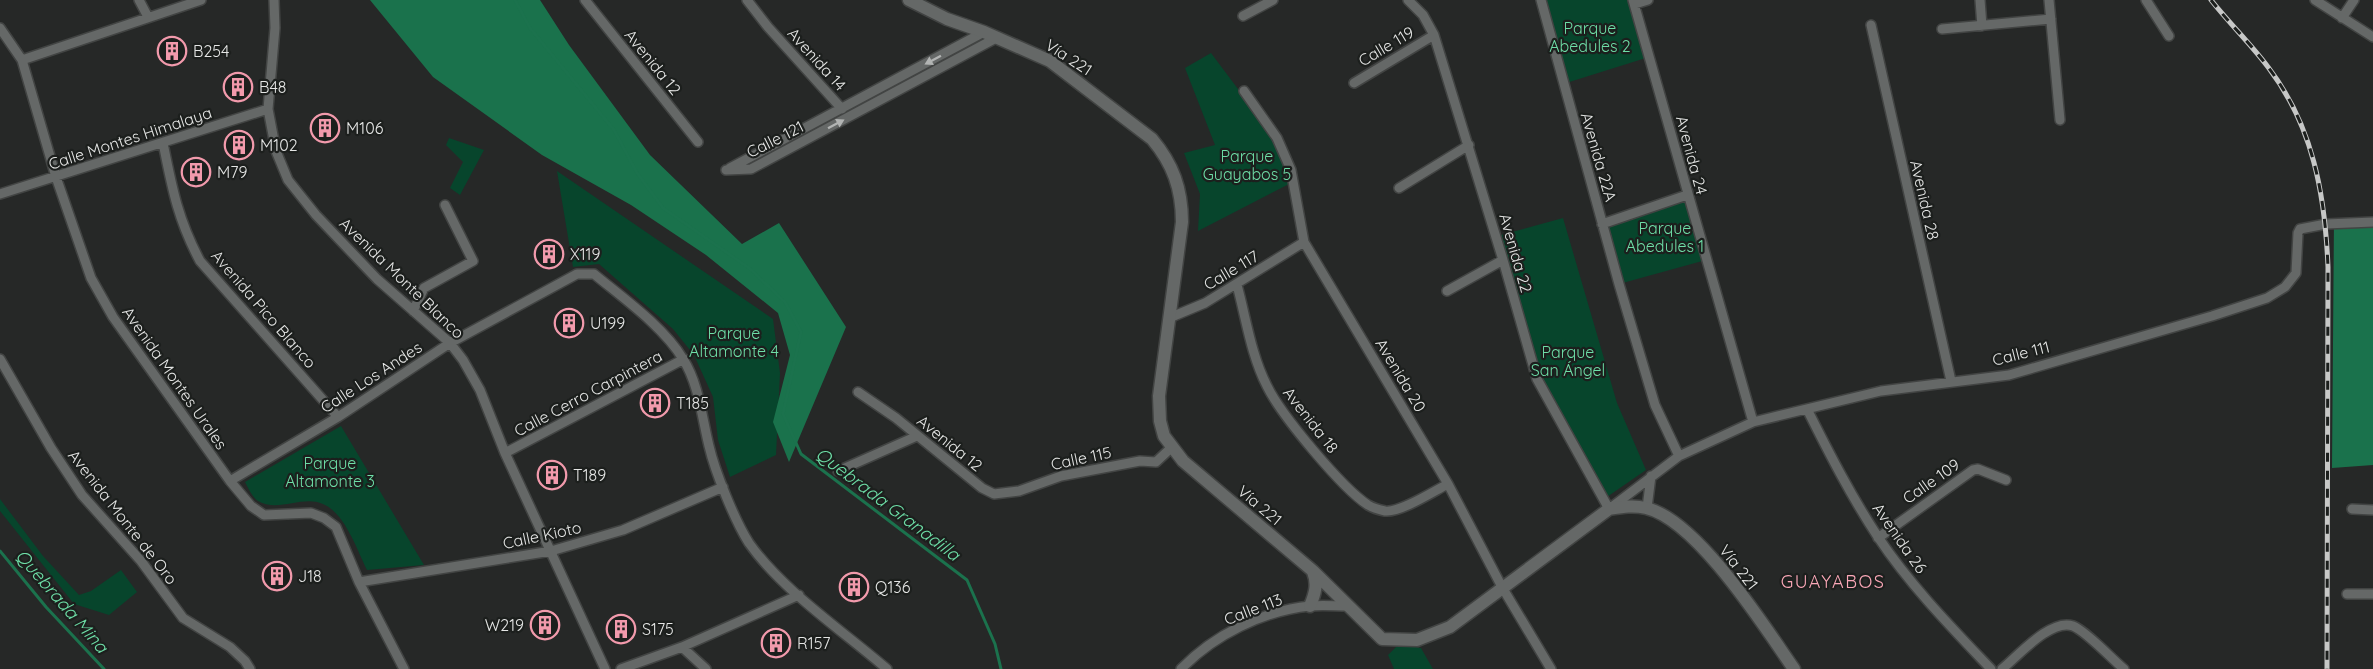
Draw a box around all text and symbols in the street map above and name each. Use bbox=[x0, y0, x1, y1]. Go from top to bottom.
park label: Parque Abedules 2 bbox=[1549, 18, 1631, 56]
street label: Calle 119 bbox=[1354, 22, 1418, 70]
street label: Avenida 14 bbox=[784, 23, 850, 95]
street label: Avenida 12 bbox=[621, 25, 686, 99]
building icon: B254 bbox=[156, 35, 188, 67]
street label: Vía 221 bbox=[1042, 35, 1096, 79]
place label: B254 bbox=[193, 41, 229, 61]
one-way arrow bbox=[924, 55, 941, 65]
building icon: B48 bbox=[222, 71, 254, 103]
place label: B48 bbox=[259, 77, 287, 97]
street label: Calle Montes Himalaya bbox=[46, 102, 214, 174]
street label: Avenida 22A bbox=[1577, 110, 1621, 204]
building icon: M106 bbox=[309, 112, 341, 144]
street label: Avenida 24 bbox=[1672, 113, 1712, 197]
street label: Calle 121 bbox=[743, 116, 807, 162]
place label: M106 bbox=[346, 118, 384, 138]
one-way arrow bbox=[828, 119, 845, 129]
building icon: M102 bbox=[223, 129, 255, 161]
place label: M102 bbox=[260, 135, 298, 155]
park label: Parque Guayabos 5 bbox=[1203, 146, 1291, 184]
building icon: M79 bbox=[180, 156, 212, 188]
street label: Avenida 28 bbox=[1906, 158, 1944, 242]
place label: M79 bbox=[217, 162, 247, 182]
street label: Avenida 22 bbox=[1495, 211, 1537, 295]
street label: Avenida Monte Blanco bbox=[335, 213, 469, 343]
park label: Parque Abedules 1 bbox=[1626, 218, 1704, 256]
building icon: X119 bbox=[533, 238, 565, 270]
place label: X119 bbox=[570, 244, 601, 264]
street label: Avenida Pico Blanco bbox=[207, 246, 321, 372]
street label: Calle 117 bbox=[1200, 246, 1262, 294]
street label: Avenida Montes Urales bbox=[118, 303, 232, 453]
building icon: U199 bbox=[553, 307, 585, 339]
place label: U199 bbox=[590, 313, 625, 333]
park label: Parque Altamonte 4 bbox=[689, 323, 779, 361]
street label: Avenida 20 bbox=[1371, 335, 1431, 415]
street label: Calle 111 bbox=[1990, 336, 2052, 370]
street label: Calle Los Andes bbox=[317, 337, 425, 417]
park label: Parque San Ángel bbox=[1531, 342, 1605, 380]
street label: Calle Cerro Carpintera bbox=[510, 345, 666, 441]
street label: Avenida 18 bbox=[1279, 383, 1343, 457]
building icon: T185 bbox=[639, 387, 671, 419]
place label: T185 bbox=[676, 393, 709, 413]
street label: Avenida 12 bbox=[913, 411, 987, 476]
water label: Quebrada Granadilla bbox=[811, 442, 966, 567]
street label: Calle 115 bbox=[1049, 442, 1113, 474]
street label: Avenida Monte de Oro bbox=[64, 446, 182, 588]
park label: Parque Altamonte 3 bbox=[285, 453, 375, 491]
street label: Calle 109 bbox=[1899, 454, 1963, 508]
building icon: T189 bbox=[536, 459, 568, 491]
place label: T189 bbox=[573, 465, 606, 485]
street label: Vía 221 bbox=[1234, 481, 1286, 529]
street label: Avenida 26 bbox=[1869, 499, 1932, 577]
street label: Calle Kioto bbox=[501, 517, 583, 553]
street label: Vía 221 bbox=[1715, 540, 1763, 594]
water label: Quebrada Mina bbox=[11, 545, 114, 658]
building icon: J18 bbox=[261, 560, 293, 592]
place label: J18 bbox=[298, 566, 322, 586]
district label: GUAYABOS bbox=[1781, 570, 1885, 593]
building icon: Q136 bbox=[838, 571, 870, 603]
place label: Q136 bbox=[875, 577, 911, 597]
street label: Calle 113 bbox=[1221, 589, 1285, 629]
building icon: W219 bbox=[529, 609, 561, 641]
building icon: S175 bbox=[605, 613, 637, 645]
place label: W219 bbox=[485, 615, 524, 635]
place label: S175 bbox=[642, 619, 674, 639]
building icon: R157 bbox=[760, 627, 792, 659]
place label: R157 bbox=[797, 633, 831, 653]

